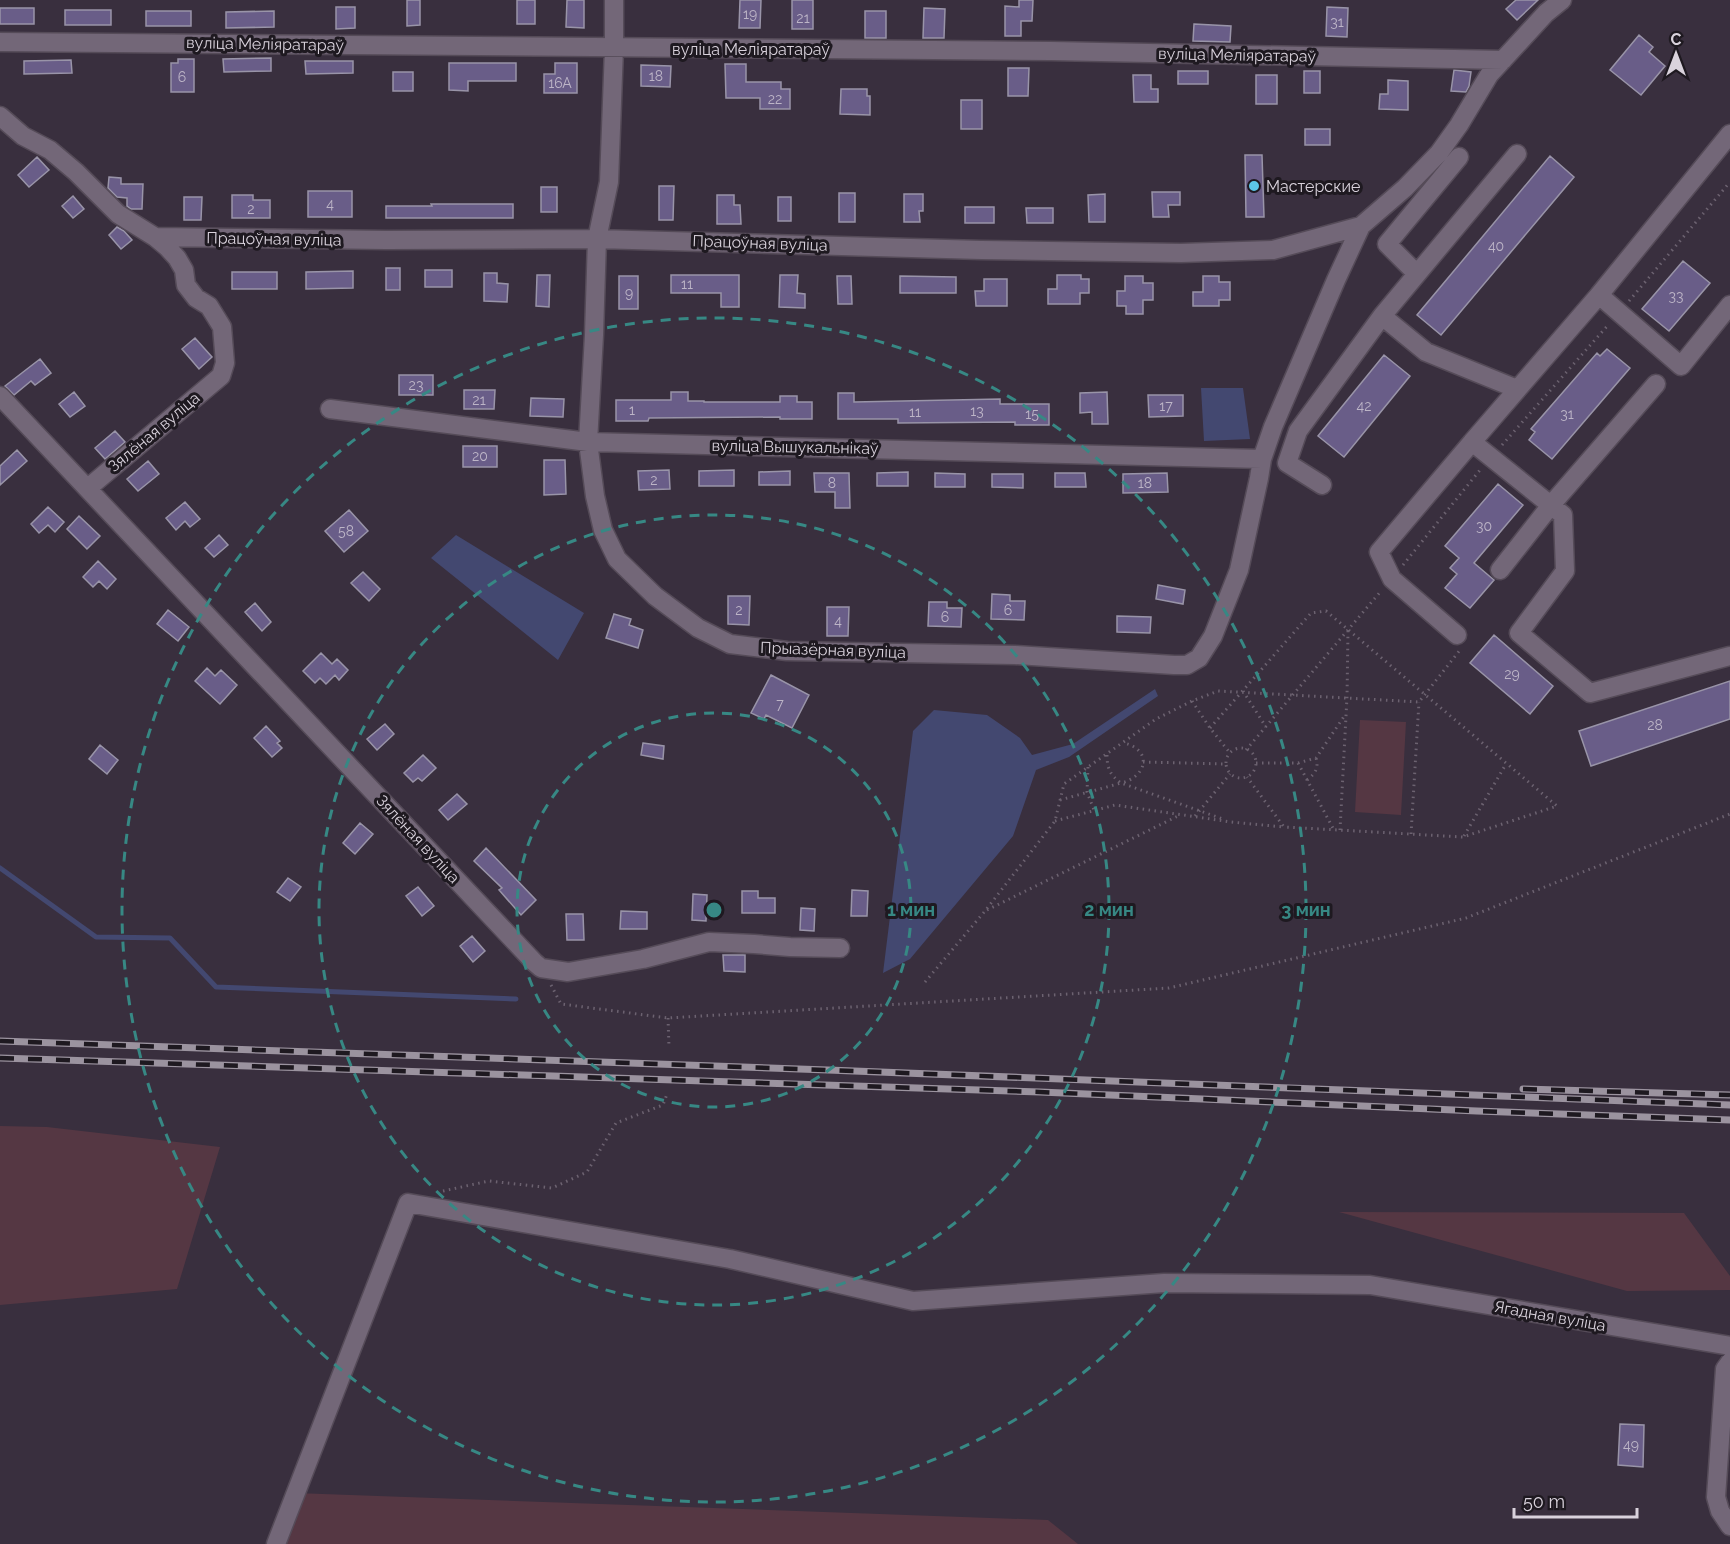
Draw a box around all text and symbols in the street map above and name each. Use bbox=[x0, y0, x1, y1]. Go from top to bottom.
house number: 19 bbox=[743, 6, 757, 22]
house number: 21 bbox=[796, 10, 810, 26]
house number: 31 bbox=[1330, 14, 1344, 30]
north arrow bbox=[1646, 24, 1706, 84]
text: С bbox=[1671, 30, 1682, 49]
street label: вуліца Меліяратараў bbox=[186, 33, 344, 55]
street label: вуліца Меліяратараў bbox=[672, 40, 830, 59]
street label: вуліца Меліяратараў bbox=[1158, 44, 1316, 66]
house number: 18 bbox=[649, 68, 663, 84]
house number: 6 bbox=[178, 69, 186, 85]
house number: 16А bbox=[548, 75, 572, 91]
house number: 22 bbox=[768, 91, 782, 107]
place label: Мастерские bbox=[1266, 177, 1360, 196]
marker: Мастерские bbox=[1247, 179, 1261, 193]
house number: 4 bbox=[326, 196, 334, 212]
house number: 2 bbox=[247, 201, 255, 217]
street label: Працоўная вуліца bbox=[206, 228, 342, 250]
street label: Працоўная вуліца bbox=[692, 231, 828, 255]
house number: 40 bbox=[1488, 238, 1504, 254]
house number: 11 bbox=[681, 276, 693, 292]
house number: 9 bbox=[625, 285, 633, 301]
house number: 33 bbox=[1669, 288, 1683, 304]
house number: 23 bbox=[409, 377, 423, 393]
street label: Зялёная вуліца bbox=[104, 388, 204, 476]
house number: 21 bbox=[472, 392, 486, 408]
house number: 17 bbox=[1159, 398, 1173, 414]
house number: 42 bbox=[1357, 398, 1371, 414]
house number: 1 bbox=[629, 402, 635, 418]
house number: 13 bbox=[970, 403, 984, 419]
house number: 11 bbox=[909, 404, 921, 420]
house number: 15 bbox=[1025, 406, 1039, 422]
house number: 31 bbox=[1560, 406, 1574, 422]
street label: вуліца Вышукальнікаў bbox=[711, 436, 879, 458]
house number: 20 bbox=[472, 448, 488, 464]
house number: 2 bbox=[650, 472, 658, 488]
house number: 8 bbox=[828, 475, 836, 491]
house number: 18 bbox=[1138, 475, 1152, 491]
house number: 30 bbox=[1476, 518, 1492, 534]
house number: 58 bbox=[338, 523, 354, 539]
house number: 2 bbox=[735, 602, 743, 618]
house number: 6 bbox=[1004, 602, 1012, 618]
house number: 6 bbox=[941, 609, 949, 625]
house number: 4 bbox=[834, 613, 842, 629]
street label: Прыазёрная вуліца bbox=[760, 638, 906, 662]
house number: 29 bbox=[1504, 666, 1520, 682]
house number: 7 bbox=[776, 696, 784, 712]
house number: 28 bbox=[1647, 717, 1663, 733]
street label: Зялёная вуліца bbox=[372, 791, 464, 887]
text: 1 мин bbox=[887, 899, 935, 920]
text: 2 мин bbox=[1084, 899, 1134, 920]
text: 3 мин bbox=[1281, 899, 1331, 920]
centre of rings bbox=[704, 900, 724, 920]
street label: Ягадная вуліца bbox=[1493, 1297, 1607, 1335]
house number: 49 bbox=[1623, 1437, 1639, 1453]
scale bar bbox=[1514, 1481, 1637, 1519]
text: 50 m bbox=[1523, 1491, 1565, 1512]

